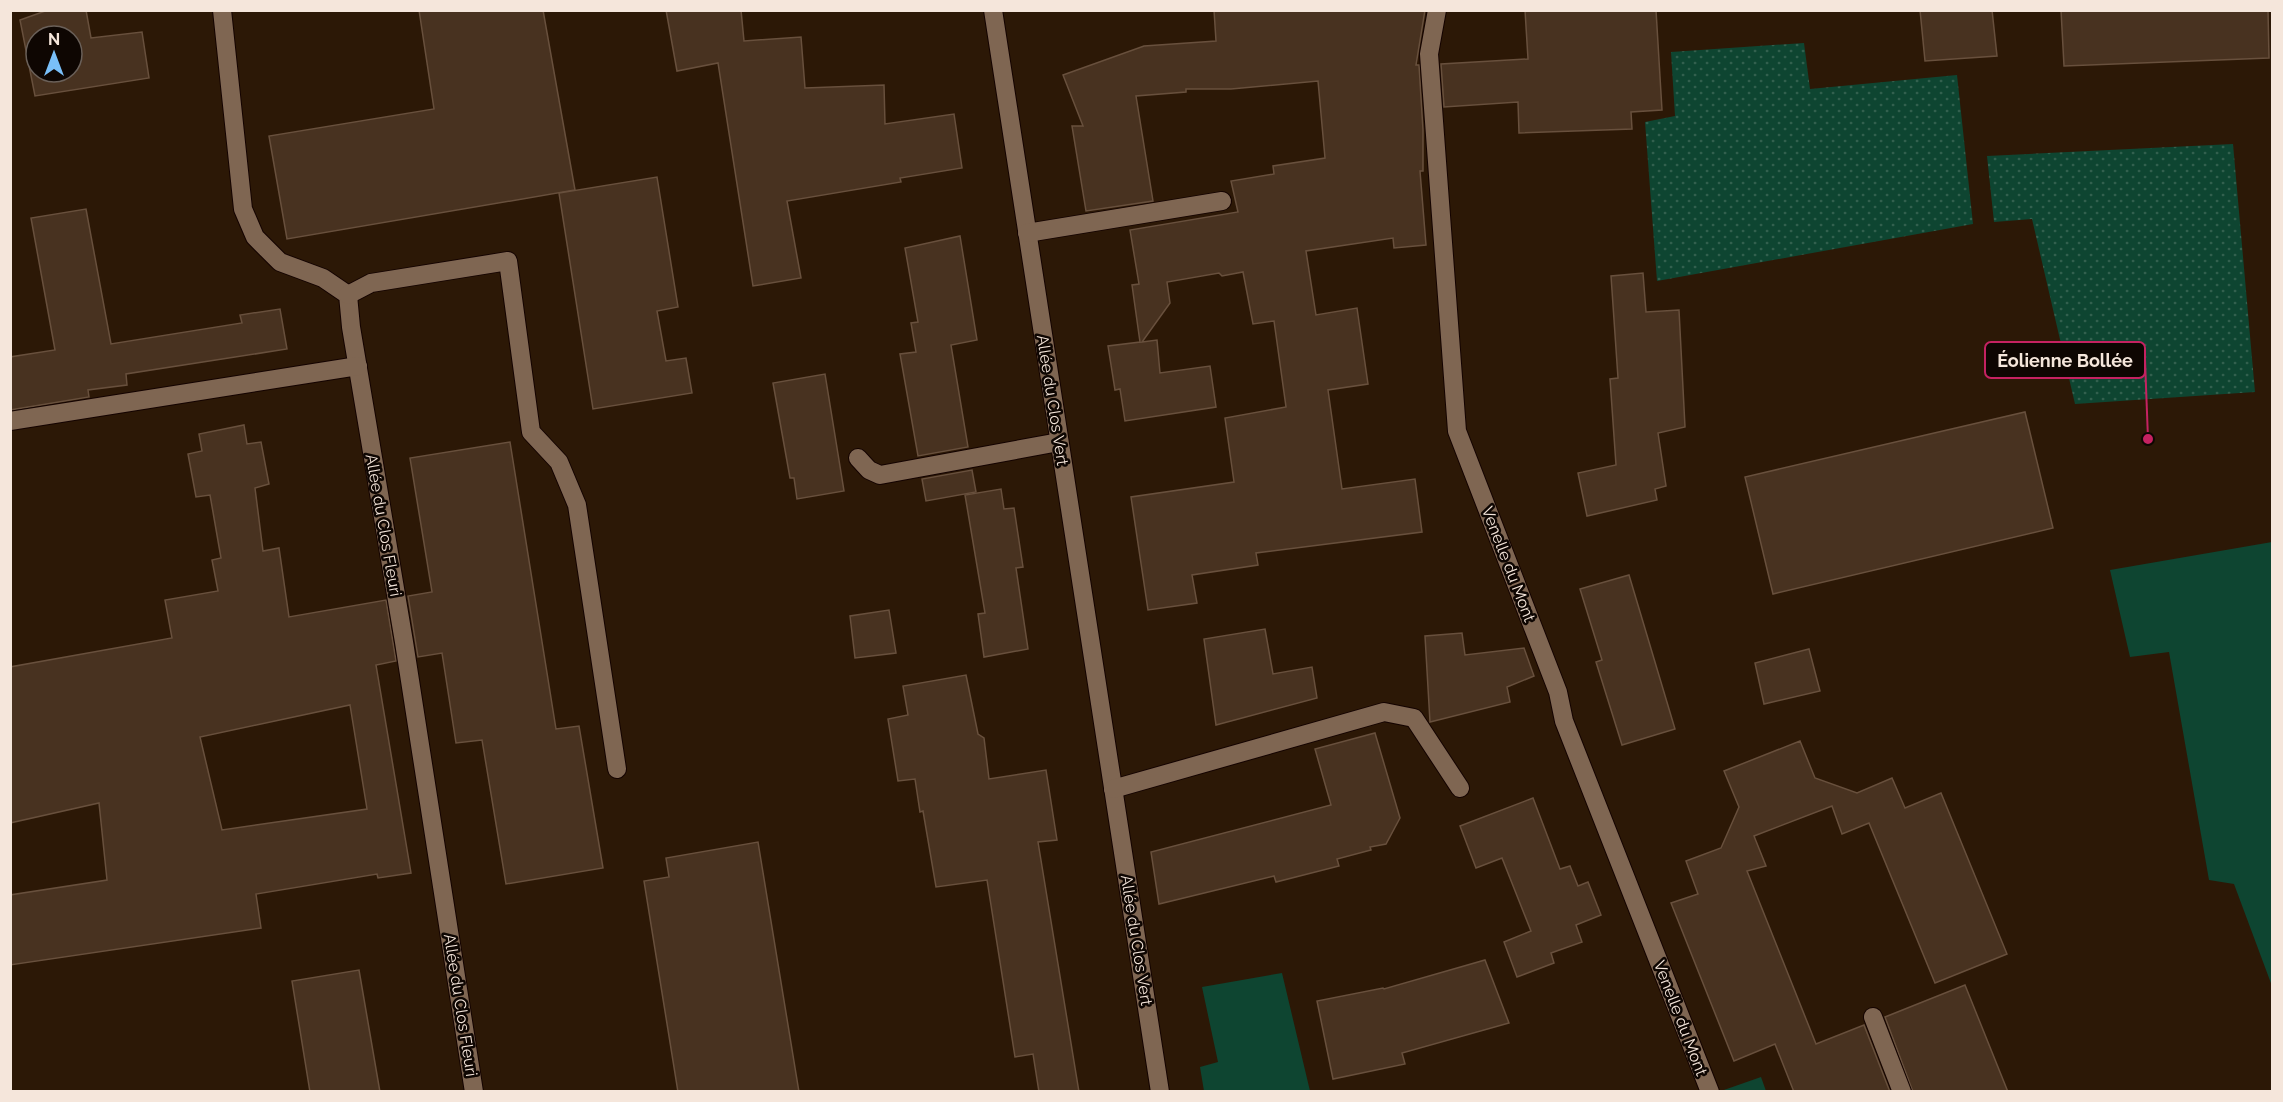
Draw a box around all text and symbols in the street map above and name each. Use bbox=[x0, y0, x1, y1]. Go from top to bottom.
north arrow bbox=[24, 24, 84, 84]
text: N bbox=[48, 30, 60, 49]
street label: Allée du Clos Vert bbox=[1033, 333, 1072, 467]
callout: Éolienne Bollée bbox=[1985, 342, 2145, 378]
text: Éolienne Bollée bbox=[1997, 350, 2133, 371]
street label: Allée du Clos Fleuri bbox=[362, 452, 405, 598]
street label: Venelle du Mont bbox=[1478, 504, 1539, 625]
street label: Allée du Clos Vert bbox=[1117, 873, 1156, 1007]
street label: Allée du Clos Fleuri bbox=[440, 932, 481, 1078]
street label: Venelle du Mont bbox=[1650, 958, 1711, 1079]

